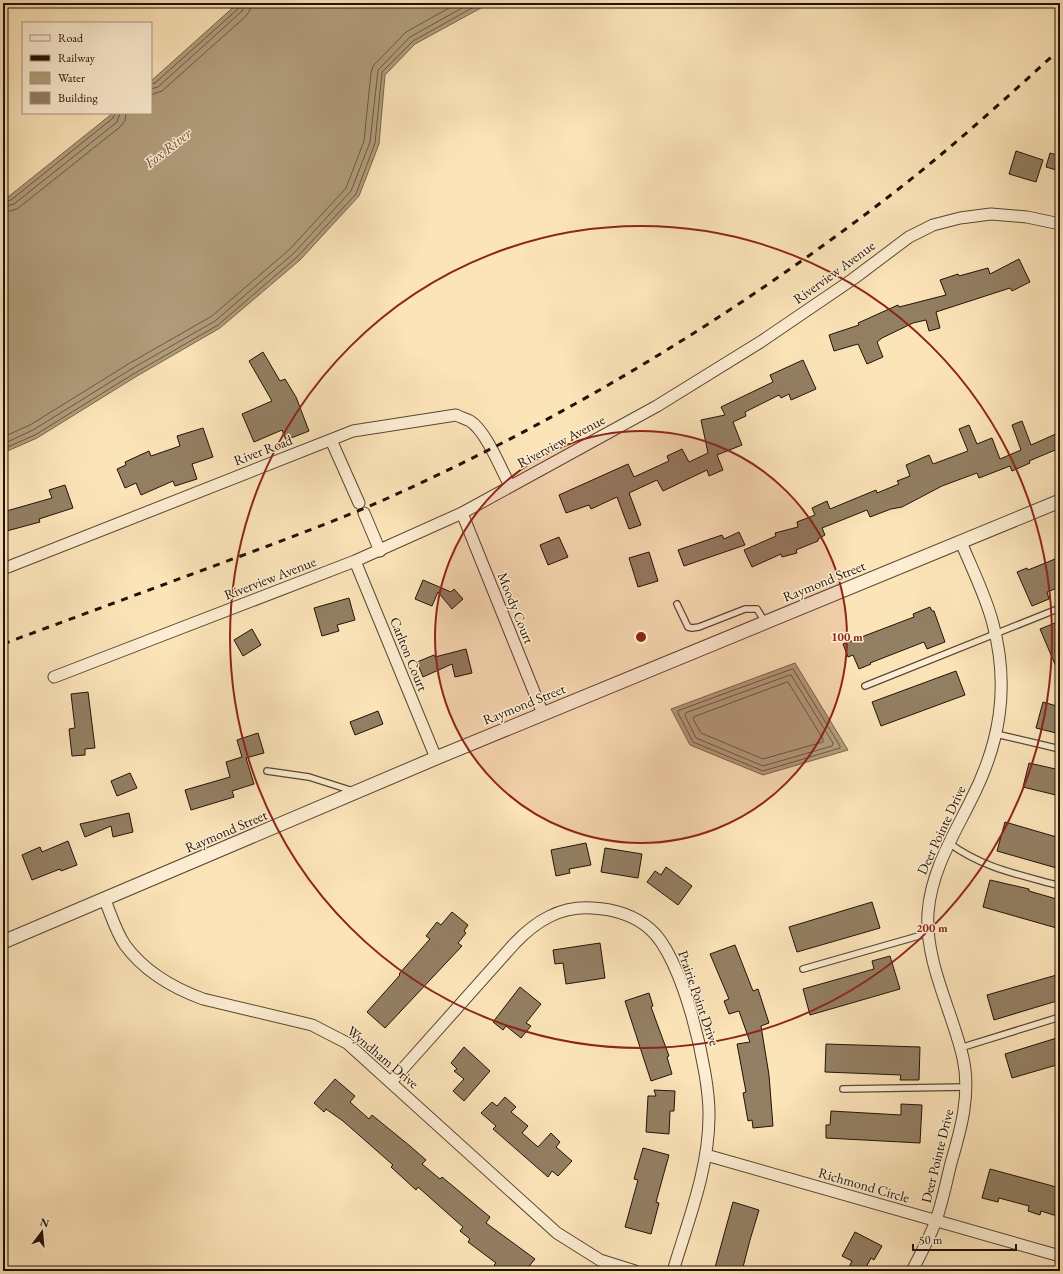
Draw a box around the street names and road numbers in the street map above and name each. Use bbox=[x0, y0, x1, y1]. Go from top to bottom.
street label: Riverview Avenue bbox=[790, 236, 879, 308]
street label: Riverview Avenue bbox=[514, 410, 608, 472]
street label: River Road bbox=[231, 430, 296, 469]
street label: Riverview Avenue bbox=[222, 552, 319, 604]
street label: Raymond Street bbox=[780, 556, 868, 606]
street label: Moody Court bbox=[494, 570, 539, 647]
street label: Carlton Court bbox=[386, 614, 432, 694]
street label: Raymond Street bbox=[480, 679, 568, 729]
street label: Deer Pointe Drive bbox=[913, 782, 970, 877]
street label: Raymond Street bbox=[182, 805, 270, 856]
street label: Prairie Point Drive bbox=[674, 948, 724, 1049]
street label: Wyndham Drive bbox=[343, 1022, 423, 1093]
street label: Deer Pointe Drive bbox=[917, 1107, 957, 1205]
street label: Richmond Circle bbox=[816, 1163, 912, 1207]

